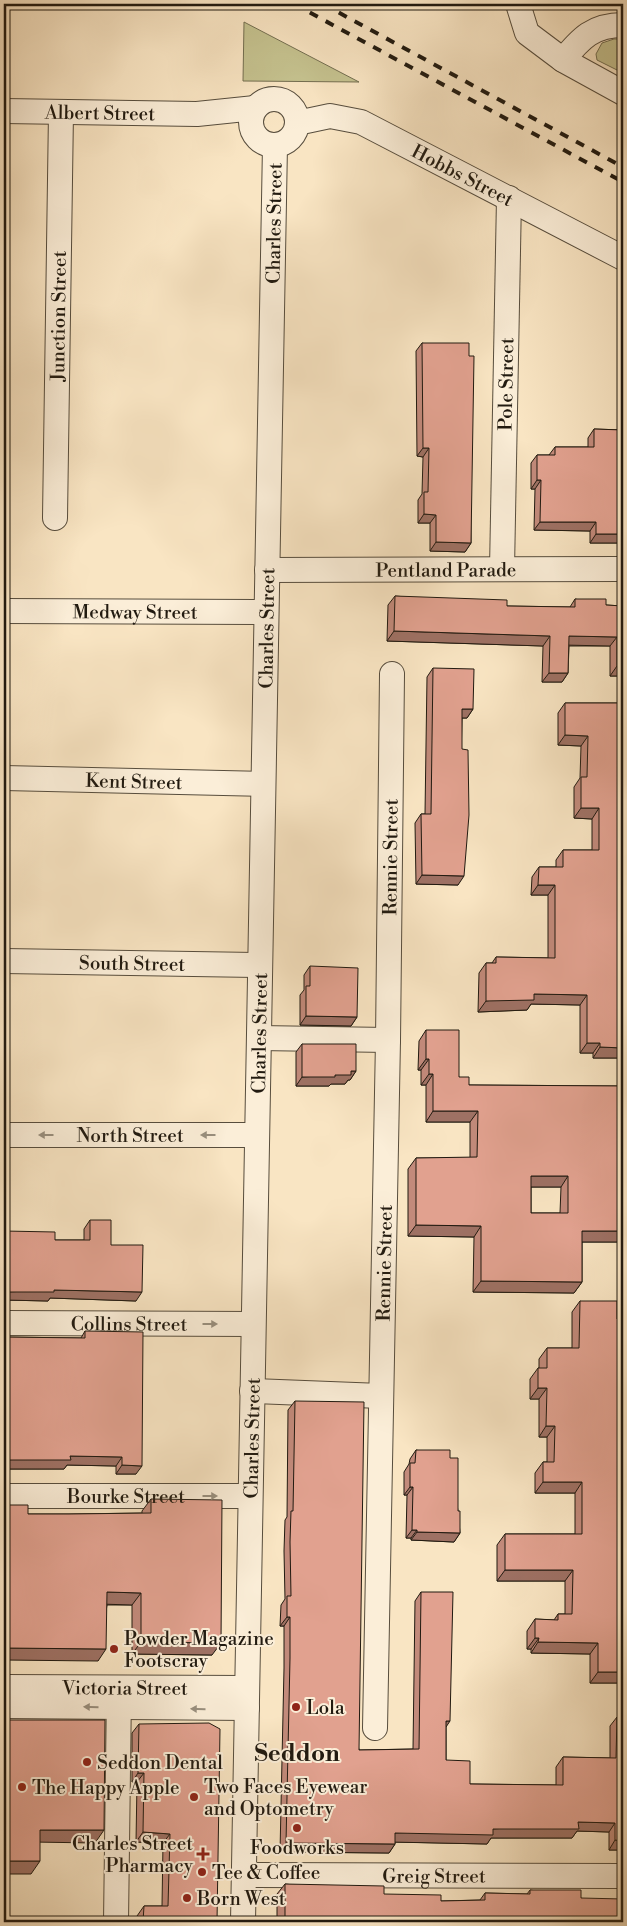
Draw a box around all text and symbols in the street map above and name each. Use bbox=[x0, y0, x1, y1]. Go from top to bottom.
street label: Albert Street bbox=[44, 101, 156, 126]
street label: Hobbs Street bbox=[407, 139, 518, 212]
street label: Charles Street bbox=[262, 162, 288, 284]
street label: Junction Street bbox=[46, 250, 72, 382]
street label: Pole Street bbox=[494, 337, 519, 431]
street label: Pentland Parade bbox=[376, 558, 516, 583]
street label: Charles Street bbox=[254, 567, 280, 689]
street label: Medway Street bbox=[72, 600, 198, 625]
street label: Kent Street bbox=[85, 769, 183, 795]
street label: Rennie Street bbox=[378, 798, 404, 916]
street label: South Street bbox=[79, 951, 186, 977]
street label: Charles Street bbox=[247, 972, 273, 1094]
street label: North Street bbox=[76, 1124, 184, 1148]
one-way arrow bbox=[38, 1131, 54, 1139]
one-way arrow bbox=[200, 1131, 216, 1139]
street label: Rennie Street bbox=[372, 1204, 398, 1322]
street label: Collins Street bbox=[71, 1312, 188, 1337]
one-way arrow bbox=[202, 1320, 218, 1328]
street label: Charles Street bbox=[240, 1377, 266, 1499]
street label: Bourke Street bbox=[66, 1485, 185, 1509]
one-way arrow bbox=[202, 1492, 218, 1500]
place label: Powder Magazine Footscray bbox=[124, 1627, 274, 1673]
marker: Powder Magazine Footscray bbox=[108, 1643, 120, 1655]
street label: Victoria Street bbox=[61, 1676, 188, 1701]
place label: Lola bbox=[306, 1696, 345, 1720]
marker: Lola bbox=[290, 1701, 302, 1713]
one-way arrow bbox=[82, 1703, 98, 1711]
one-way arrow bbox=[190, 1704, 206, 1712]
district label: Seddon bbox=[254, 1739, 340, 1769]
place label: Seddon Dental bbox=[97, 1751, 223, 1775]
marker: Seddon Dental bbox=[81, 1756, 93, 1768]
place label: Two Faces Eyewear and Optometry bbox=[204, 1775, 368, 1821]
place label: The Happy Apple bbox=[32, 1776, 180, 1800]
marker: The Happy Apple bbox=[16, 1781, 28, 1793]
marker: Two Faces Eyewear and Optometry bbox=[188, 1791, 200, 1803]
marker: Foodworks bbox=[291, 1822, 303, 1834]
place label: Charles Street Pharmacy bbox=[72, 1832, 194, 1878]
place label: Foodworks bbox=[250, 1836, 344, 1860]
marker: Charles Street Pharmacy bbox=[197, 1848, 209, 1860]
place label: Tee & Coffee bbox=[212, 1861, 320, 1885]
street label: Greig Street bbox=[382, 1864, 486, 1889]
marker: Tee & Coffee bbox=[196, 1866, 208, 1878]
place label: Born West bbox=[196, 1887, 286, 1911]
marker: Born West bbox=[181, 1892, 193, 1904]

